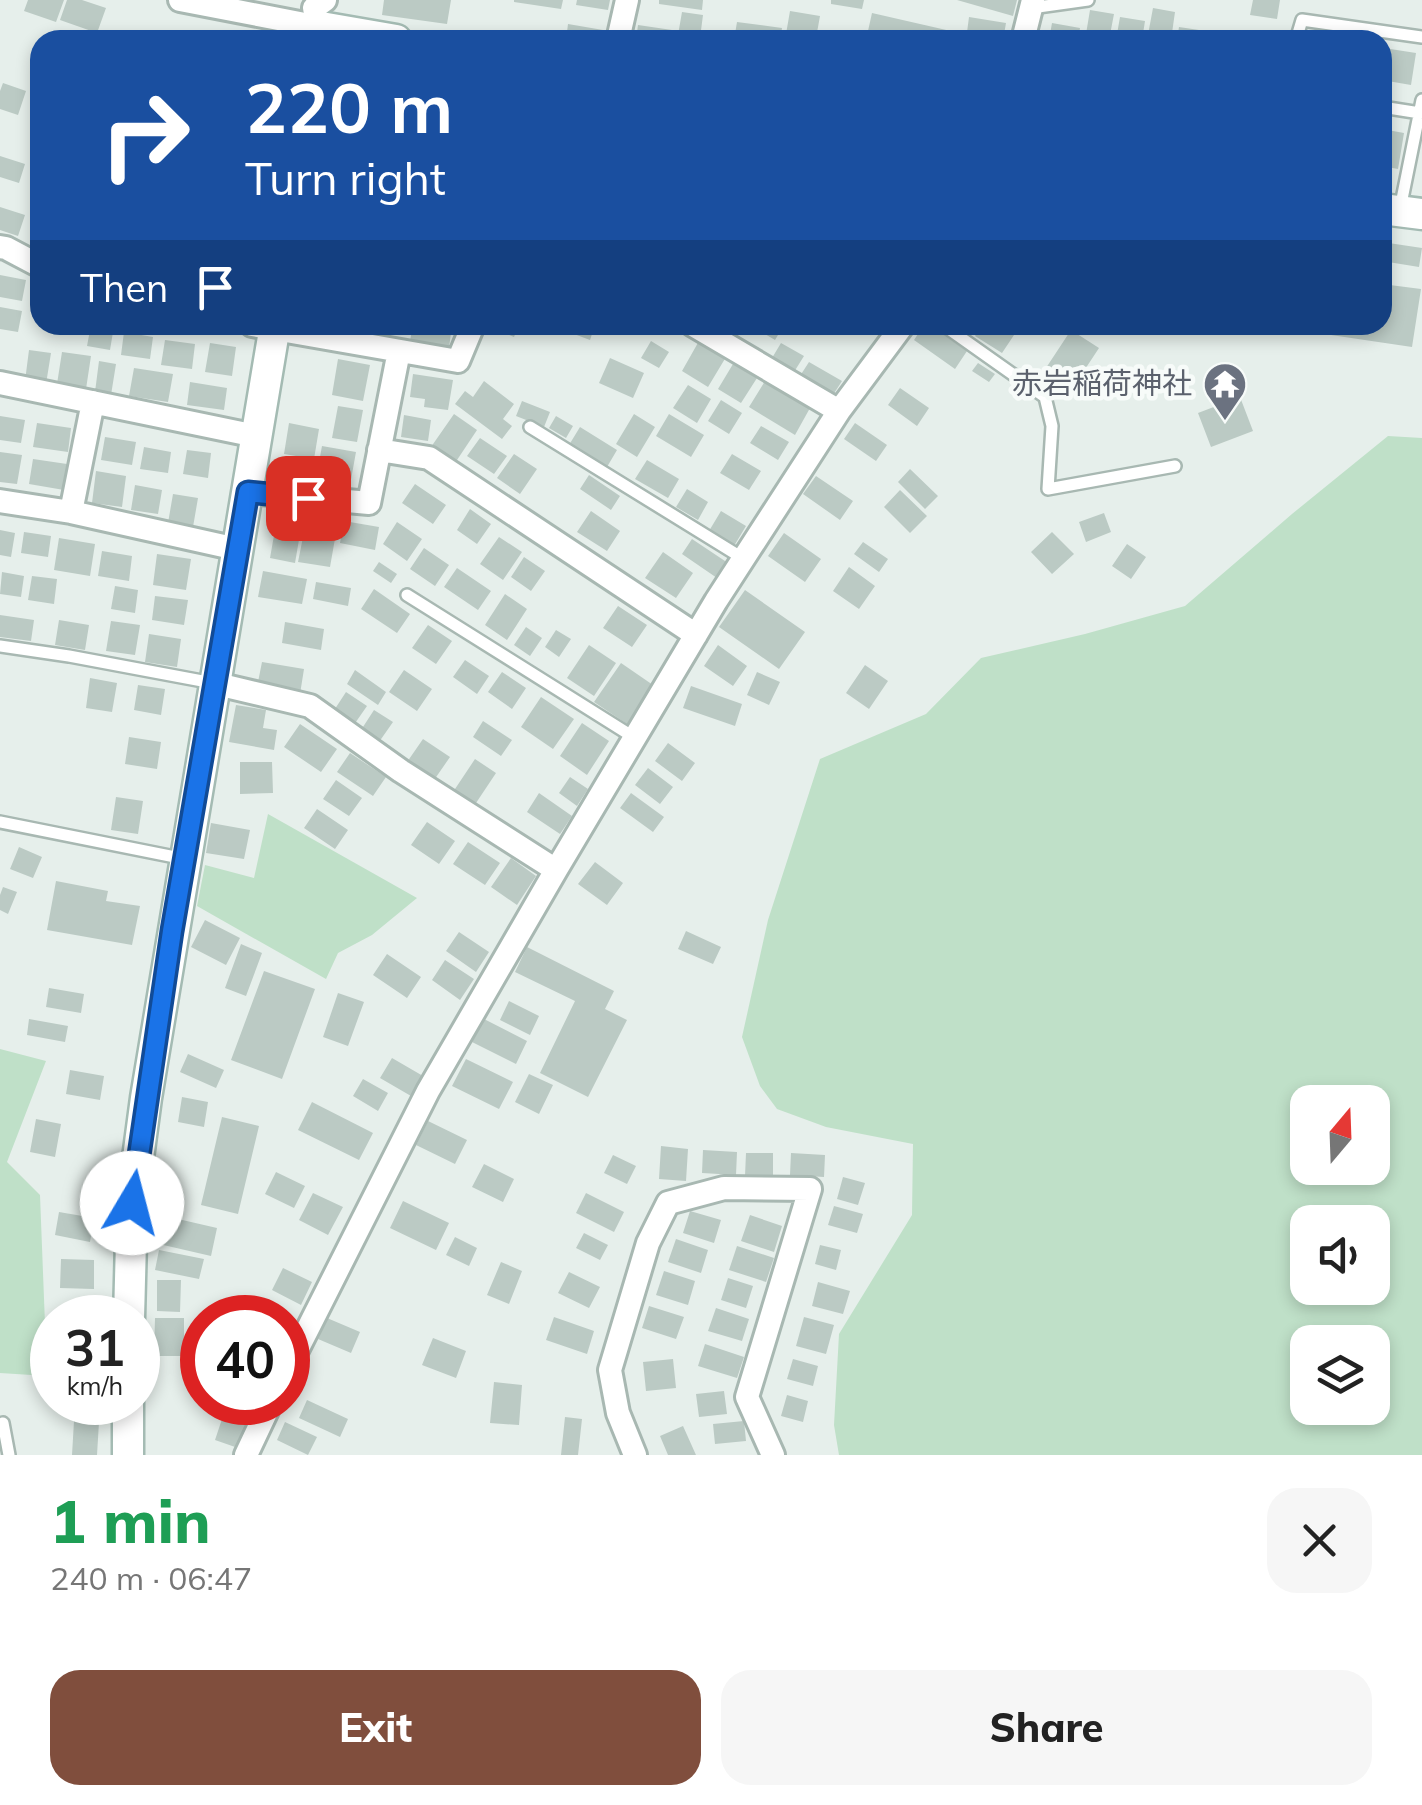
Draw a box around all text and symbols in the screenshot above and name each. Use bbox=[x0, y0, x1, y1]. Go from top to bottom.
text: 220 m bbox=[245, 63, 453, 151]
icon: right bbox=[80, 70, 210, 200]
text: Turn right bbox=[245, 150, 446, 206]
icon: arrive bbox=[188, 260, 243, 315]
text: Then bbox=[80, 264, 168, 312]
temple icon: 赤岩稲荷神社 bbox=[1202, 361, 1248, 422]
place label: 赤岩稲荷神社 bbox=[1012, 364, 1192, 402]
pin bbox=[266, 456, 351, 541]
icon: arrive bbox=[281, 471, 336, 526]
north arrow bbox=[1290, 1085, 1390, 1185]
map controls bbox=[1290, 1085, 1390, 1425]
position arrow bbox=[80, 1151, 184, 1255]
button: sound bbox=[1290, 1205, 1390, 1305]
speed limit sign: 40 bbox=[180, 1295, 310, 1425]
text: 31 bbox=[65, 1316, 125, 1379]
button: layers bbox=[1290, 1325, 1390, 1425]
text: km/h bbox=[67, 1370, 123, 1401]
text: 1 min bbox=[50, 1483, 211, 1558]
button: close bbox=[1267, 1488, 1372, 1593]
text: 240 m · 06:47 bbox=[50, 1558, 252, 1598]
button: Exit bbox=[50, 1670, 701, 1785]
button: Share bbox=[721, 1670, 1372, 1785]

